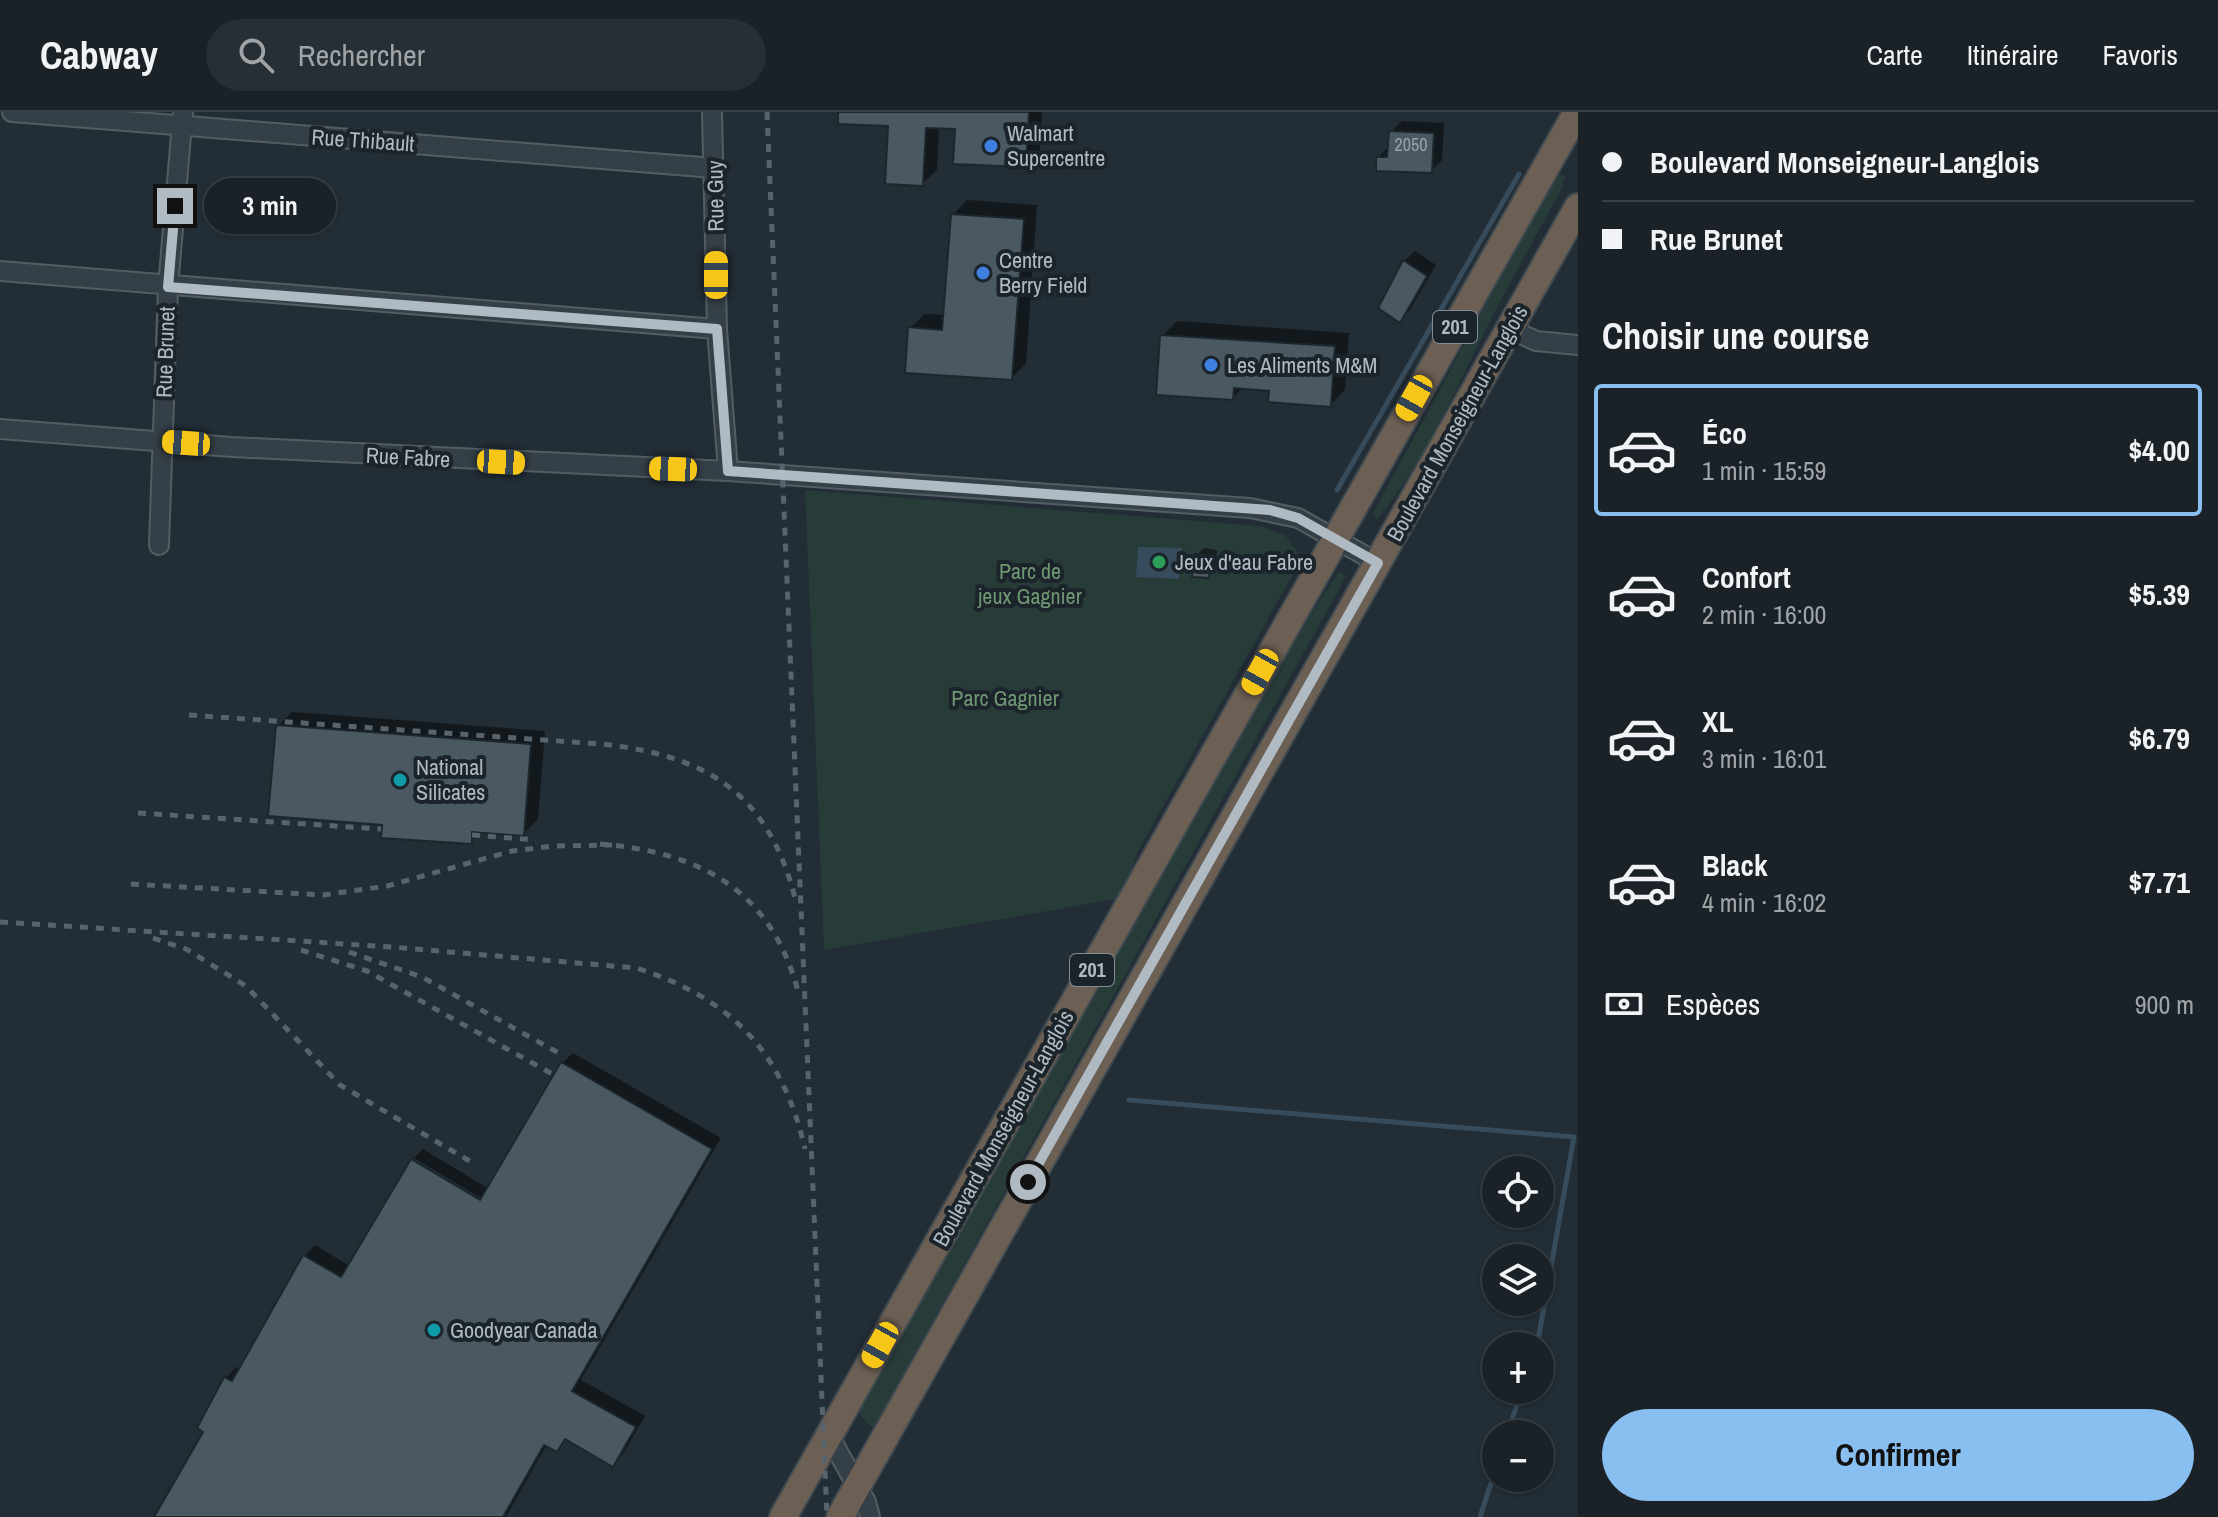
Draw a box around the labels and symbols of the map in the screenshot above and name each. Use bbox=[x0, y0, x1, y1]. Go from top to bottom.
place label: Walmart Supercentre bbox=[1007, 118, 1105, 173]
street label: Rue Thibault bbox=[311, 121, 415, 159]
house number: 2050 bbox=[1395, 132, 1427, 157]
marker: Walmart Supercentre bbox=[982, 137, 1000, 155]
street label: Rue Guy bbox=[699, 160, 731, 232]
callout: 3 min bbox=[203, 178, 335, 234]
route end bbox=[157, 188, 193, 224]
place label: Centre Berry Field bbox=[999, 245, 1087, 300]
car bbox=[704, 251, 728, 299]
marker: Centre Berry Field bbox=[974, 264, 992, 282]
street label: Boulevard Monseigneur-Langlois bbox=[1379, 300, 1535, 546]
street label: Rue Brunet bbox=[148, 306, 182, 398]
road number: 201 bbox=[1433, 311, 1477, 343]
place label: Les Aliments M&M bbox=[1227, 350, 1377, 380]
marker: Les Aliments M&M bbox=[1202, 356, 1220, 374]
car bbox=[1392, 371, 1436, 425]
car bbox=[161, 429, 211, 457]
street label: Rue Fabre bbox=[365, 440, 451, 474]
car bbox=[476, 449, 526, 475]
car bbox=[649, 456, 697, 482]
place label: Jeux d'eau Fabre bbox=[1175, 547, 1313, 577]
marker: Jeux d'eau Fabre bbox=[1150, 553, 1168, 571]
park label: Parc de jeux Gagnier bbox=[977, 556, 1082, 611]
car bbox=[1238, 645, 1282, 699]
park label: Parc Gagnier bbox=[951, 683, 1059, 713]
place label: National Silicates bbox=[416, 752, 485, 807]
marker: National Silicates bbox=[391, 771, 409, 789]
road number: 201 bbox=[1070, 954, 1114, 986]
street label: Boulevard Monseigneur-Langlois bbox=[925, 1005, 1081, 1251]
route start bbox=[1010, 1164, 1046, 1200]
place label: Goodyear Canada bbox=[450, 1315, 597, 1345]
car bbox=[858, 1318, 902, 1372]
marker: Goodyear Canada bbox=[425, 1321, 443, 1339]

